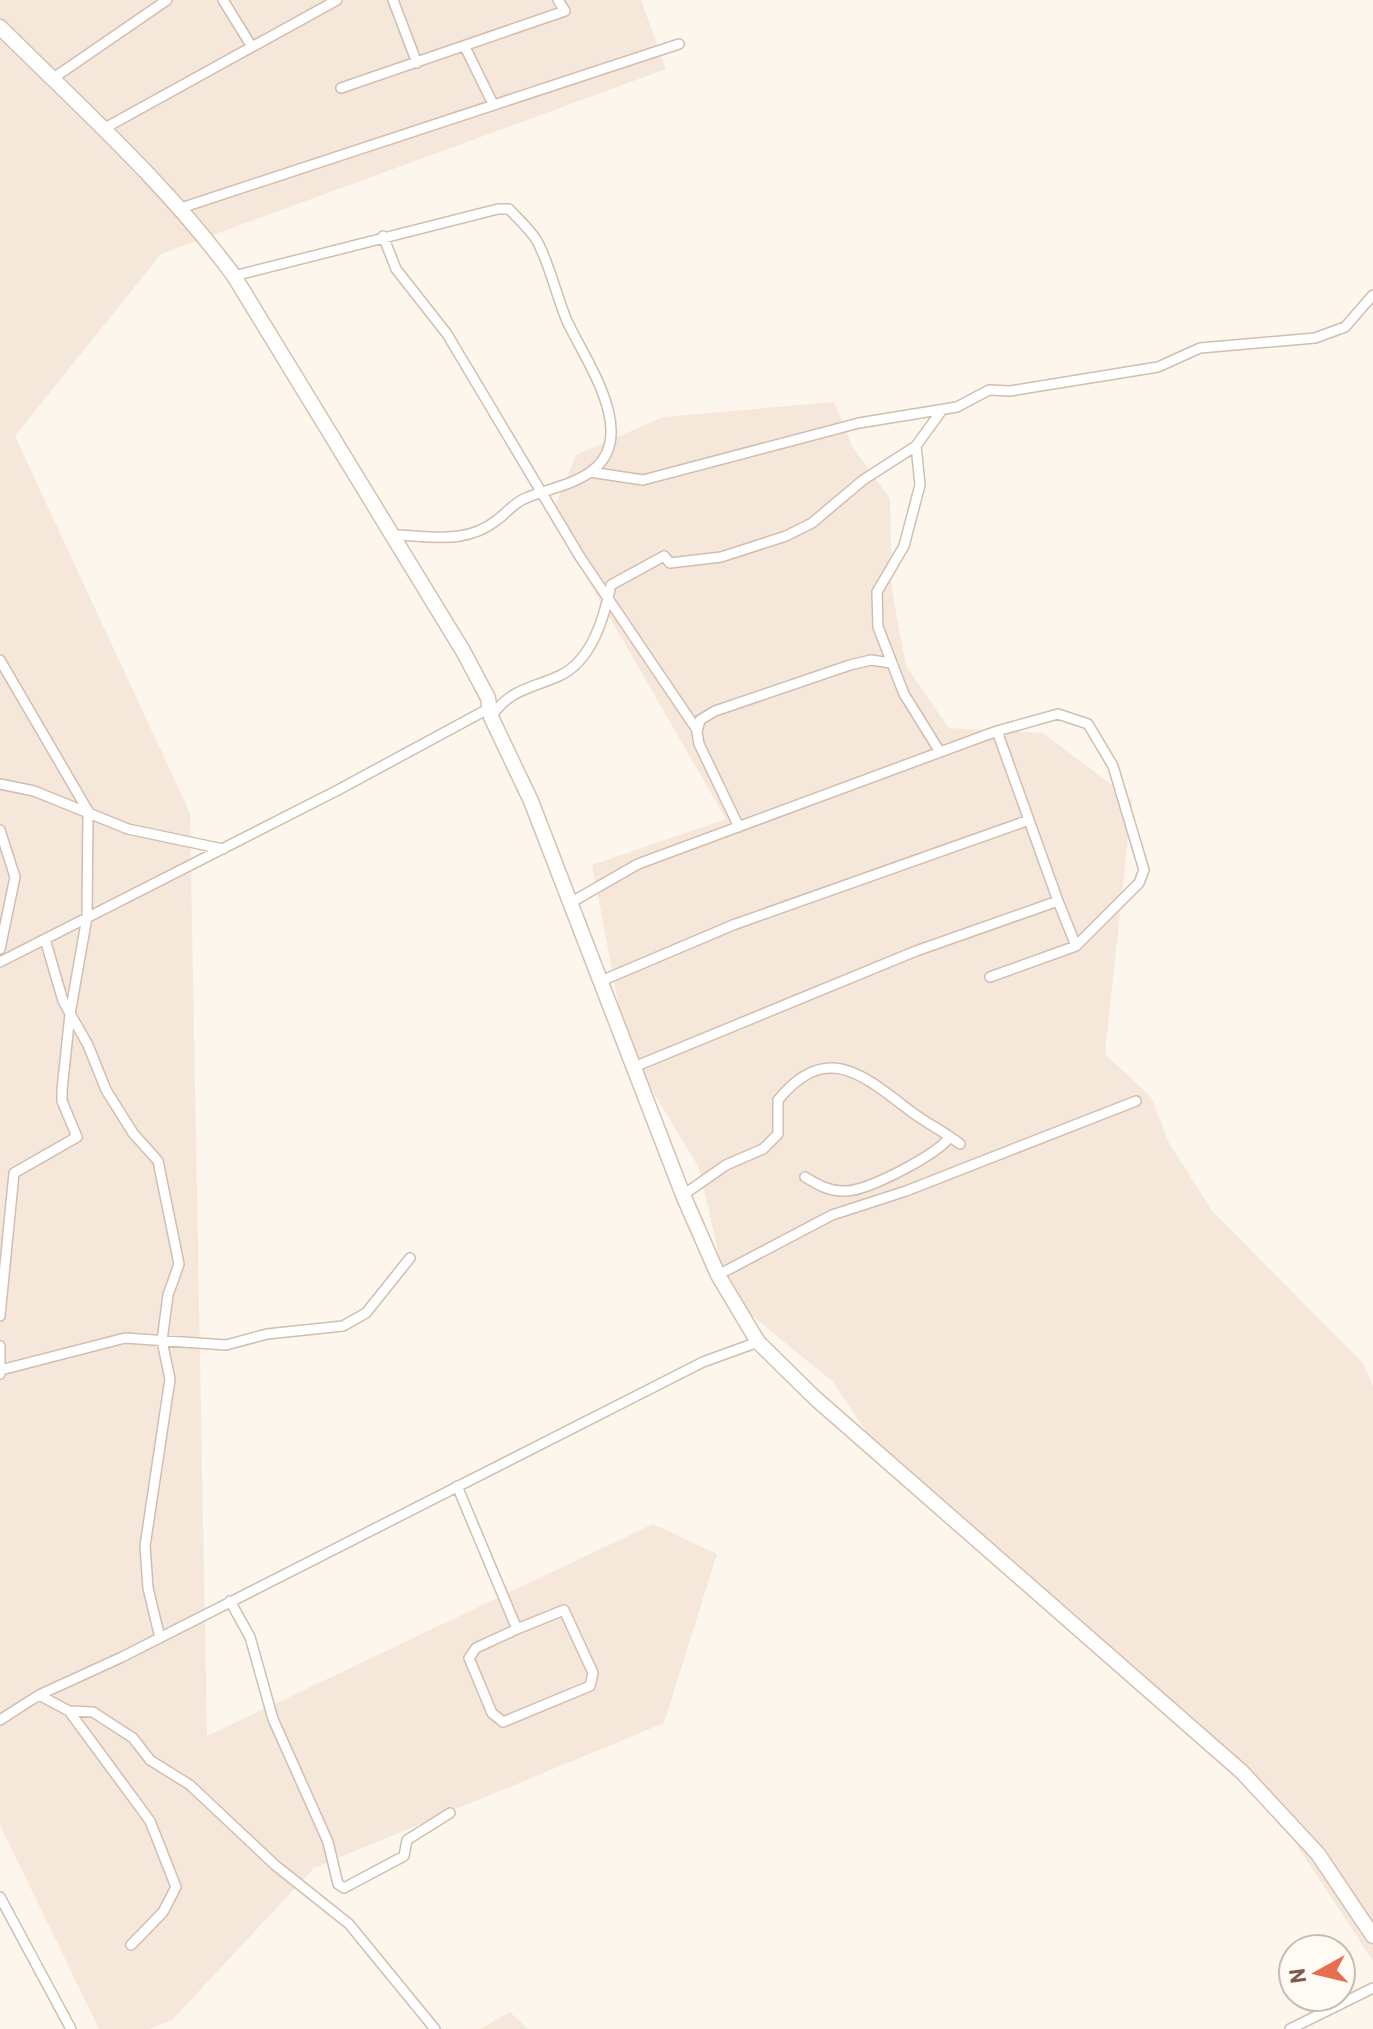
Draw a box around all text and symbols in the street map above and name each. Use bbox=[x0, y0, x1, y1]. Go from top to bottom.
north arrow bbox=[1277, 1933, 1357, 2013]
text: N bbox=[1282, 1967, 1310, 1985]

